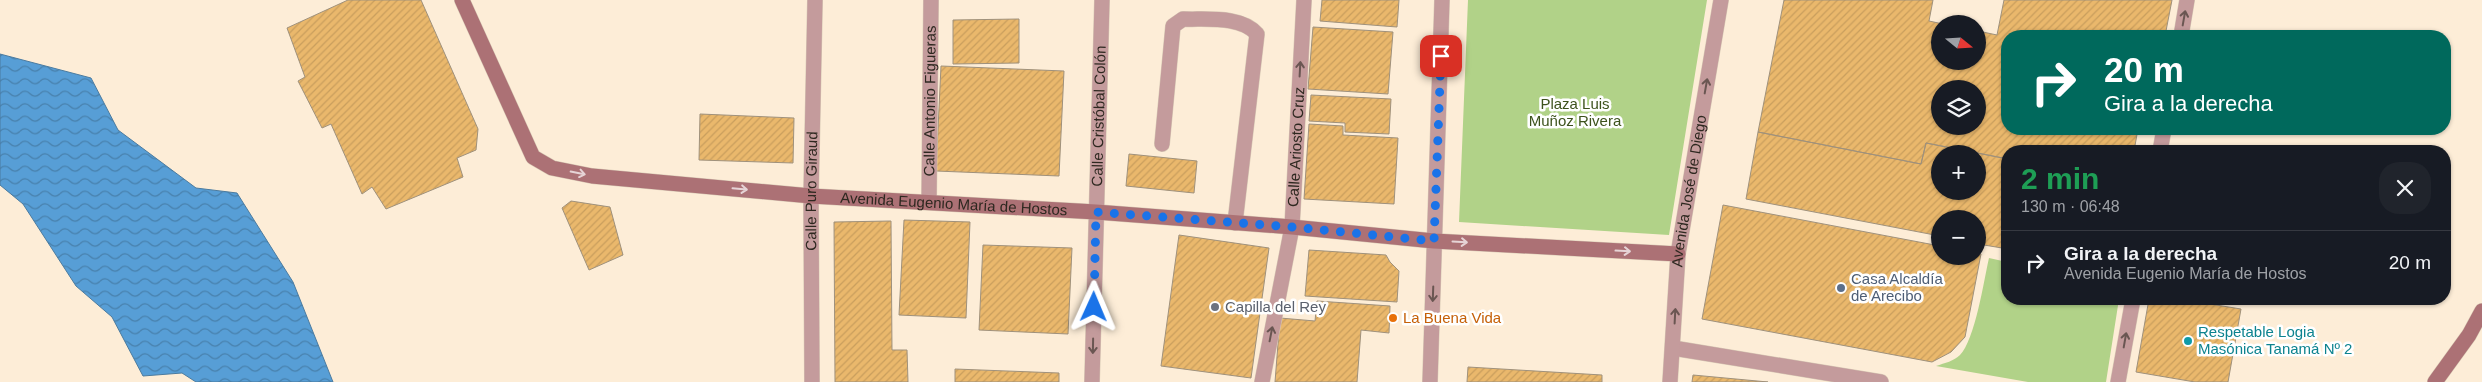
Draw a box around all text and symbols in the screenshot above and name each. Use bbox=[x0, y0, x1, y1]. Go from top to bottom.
one-way arrow bbox=[2179, 11, 2189, 27]
north arrow bbox=[1931, 15, 1986, 70]
map controls bbox=[1931, 15, 1986, 265]
street label: Calle Antonio Figueras bbox=[920, 25, 939, 177]
pin bbox=[1420, 35, 1462, 77]
icon: arrive bbox=[1427, 42, 1455, 70]
street label: Calle Cristóbal Colón bbox=[1088, 45, 1109, 187]
icon: right bbox=[2021, 50, 2086, 115]
text: 20 m bbox=[2104, 50, 2184, 89]
one-way arrow bbox=[1296, 61, 1305, 77]
one-way arrow bbox=[1702, 78, 1712, 94]
button: layers bbox=[1931, 80, 1986, 135]
street label: Calle Ariosto Cruz bbox=[1284, 87, 1307, 207]
text: Gira a la derecha bbox=[2104, 91, 2273, 116]
park label: Plaza Luis Muñoz Rivera bbox=[1529, 95, 1622, 129]
street label: Avenida José de Diego bbox=[1668, 114, 1709, 268]
street label: Calle Puro Giraud bbox=[802, 131, 820, 251]
button: + bbox=[1931, 145, 1986, 200]
text: 2 min bbox=[2021, 162, 2099, 195]
button: close bbox=[2379, 162, 2431, 214]
one-way arrow bbox=[570, 169, 586, 179]
one-way arrow bbox=[732, 184, 748, 194]
street label: Avenida Eugenio María de Hostos bbox=[840, 189, 1068, 218]
text: 130 m · 06:48 bbox=[2021, 198, 2120, 215]
button: − bbox=[1931, 210, 1986, 265]
one-way arrow bbox=[1452, 238, 1468, 247]
text: Gira a la derecha bbox=[2064, 243, 2217, 264]
one-way arrow bbox=[1614, 246, 1630, 255]
icon: right bbox=[2021, 249, 2049, 277]
text: 20 m bbox=[2389, 252, 2431, 273]
text: Avenida Eugenio María de Hostos bbox=[2064, 265, 2307, 282]
place label: Casa Alcaldía de Arecibo bbox=[1851, 270, 1943, 304]
position arrow bbox=[1067, 280, 1119, 332]
marker: Casa Alcaldía de Arecibo bbox=[1835, 282, 1847, 294]
one-way arrow bbox=[1428, 285, 1438, 301]
place label: Capilla del Rey bbox=[1225, 298, 1326, 315]
marker: Capilla del Rey bbox=[1209, 301, 1221, 313]
one-way arrow bbox=[1670, 308, 1679, 324]
place label: La Buena Vida bbox=[1403, 309, 1502, 326]
marker: La Buena Vida bbox=[1387, 312, 1399, 324]
place label: Respetable Logia Masónica Tanamá Nº 2 bbox=[2198, 323, 2352, 357]
one-way arrow bbox=[1267, 327, 1277, 343]
one-way arrow bbox=[2121, 333, 2131, 349]
marker: Respetable Logia Masónica Tanamá Nº 2 bbox=[2182, 335, 2194, 347]
one-way arrow bbox=[1088, 338, 1098, 354]

